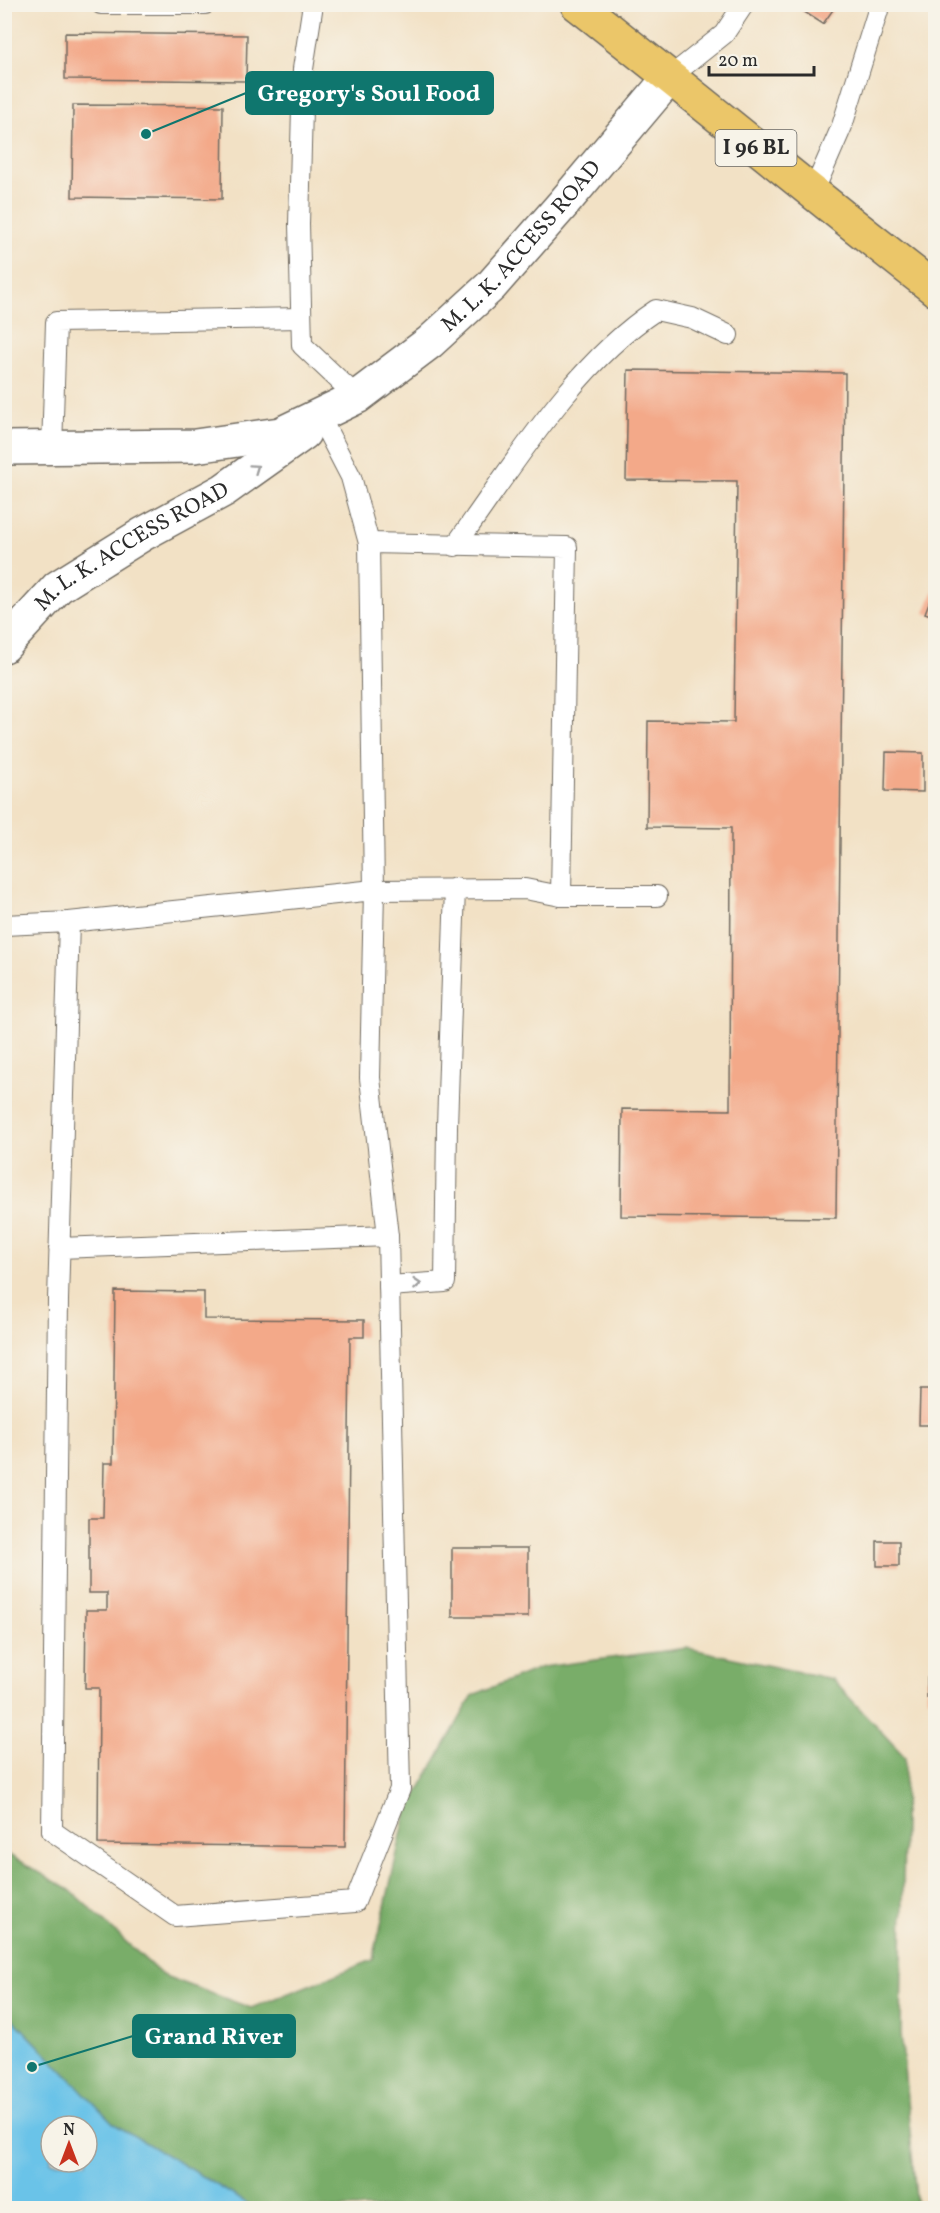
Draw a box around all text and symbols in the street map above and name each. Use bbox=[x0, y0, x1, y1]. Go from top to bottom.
scale bar bbox=[709, 39, 814, 77]
text: 20 m bbox=[718, 49, 758, 74]
callout: Gregory's Soul Food bbox=[246, 72, 493, 114]
text: Gregory's Soul Food bbox=[258, 78, 481, 112]
road number: I 96 BL bbox=[716, 130, 796, 166]
street label: M. L. K. ACCESS ROAD bbox=[434, 154, 609, 340]
one-way arrow bbox=[249, 464, 260, 475]
street label: M. L. K. ACCESS ROAD bbox=[28, 475, 235, 618]
one-way arrow bbox=[413, 1278, 422, 1291]
callout: Grand River bbox=[133, 2015, 295, 2057]
text: Grand River bbox=[145, 2021, 283, 2055]
north arrow bbox=[39, 2114, 99, 2174]
text: N bbox=[63, 2120, 75, 2142]

